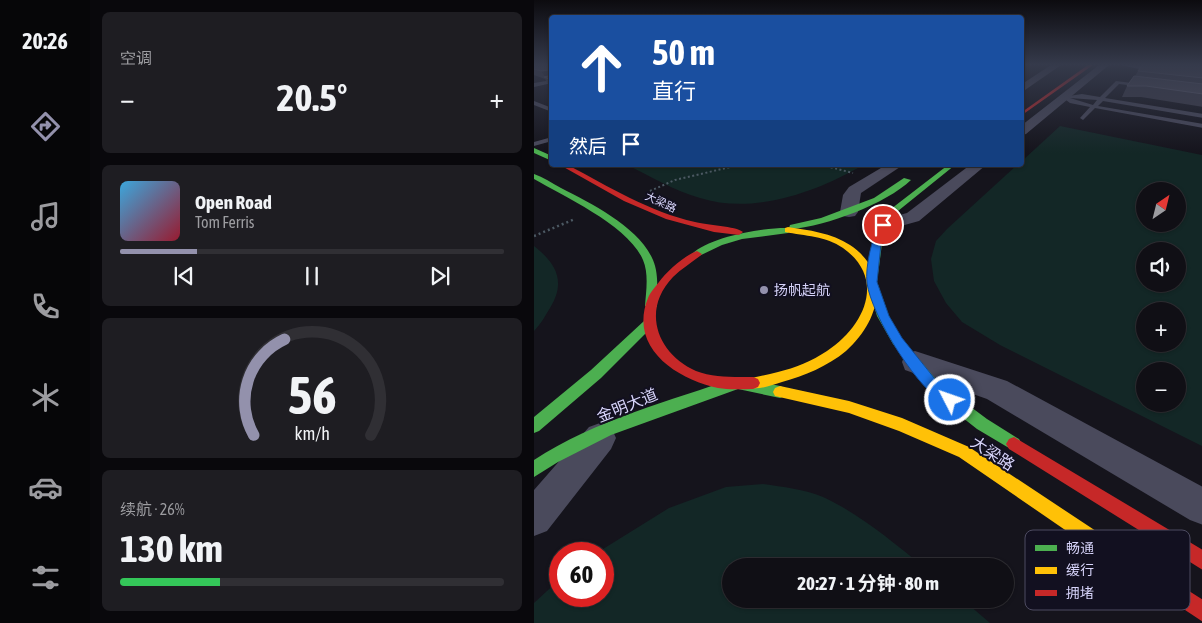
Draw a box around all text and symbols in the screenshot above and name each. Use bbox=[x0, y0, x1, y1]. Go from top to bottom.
text: 20:26 bbox=[22, 28, 68, 54]
text: 50 m bbox=[652, 32, 715, 72]
icon: ahead bbox=[569, 35, 634, 100]
text: 空调 bbox=[120, 49, 152, 67]
text: 20.5° bbox=[277, 76, 347, 119]
text: 直行 bbox=[652, 78, 696, 104]
text: − bbox=[120, 82, 135, 114]
text: + bbox=[489, 82, 504, 114]
icon: directions bbox=[28, 109, 63, 144]
icon: arrive bbox=[617, 130, 645, 158]
text: 然后 bbox=[569, 135, 607, 157]
north arrow bbox=[1136, 182, 1186, 232]
map controls bbox=[1136, 182, 1186, 412]
street label: 大梁路 bbox=[644, 190, 678, 214]
text: Open Road bbox=[195, 191, 272, 213]
icon: music bbox=[28, 199, 63, 234]
pin bbox=[862, 204, 904, 246]
icon: arrive bbox=[869, 211, 897, 239]
text: Tom Ferris bbox=[195, 213, 254, 231]
button: sound bbox=[1136, 242, 1186, 292]
icon: previous bbox=[170, 262, 198, 290]
icon: pause bbox=[298, 262, 326, 290]
icon: next bbox=[426, 262, 454, 290]
place label: 扬帆起航 bbox=[774, 282, 830, 298]
marker: 扬帆起航 bbox=[758, 284, 770, 296]
icon: phone bbox=[28, 289, 63, 324]
button: + bbox=[1136, 302, 1186, 352]
button: − bbox=[1136, 362, 1186, 412]
text: 56 bbox=[288, 365, 336, 425]
position arrow bbox=[923, 373, 975, 425]
icon: climate bbox=[28, 380, 63, 415]
street label: 金明大道 bbox=[594, 385, 660, 425]
text: km/h bbox=[294, 423, 330, 444]
street label: 大梁路 bbox=[968, 432, 1018, 474]
icon: car bbox=[28, 470, 63, 505]
text: 续航 · 26% bbox=[120, 500, 185, 518]
text: 130 km bbox=[120, 527, 223, 570]
legend bbox=[1025, 530, 1190, 610]
text: 畅通 bbox=[1066, 540, 1094, 556]
speed limit sign: 60 bbox=[549, 542, 614, 607]
icon: filters bbox=[28, 560, 63, 595]
text: 缓行 bbox=[1066, 562, 1094, 578]
text: 20:27 · 1 分钟 · 80 m bbox=[797, 572, 939, 594]
text: 拥堵 bbox=[1066, 585, 1094, 601]

